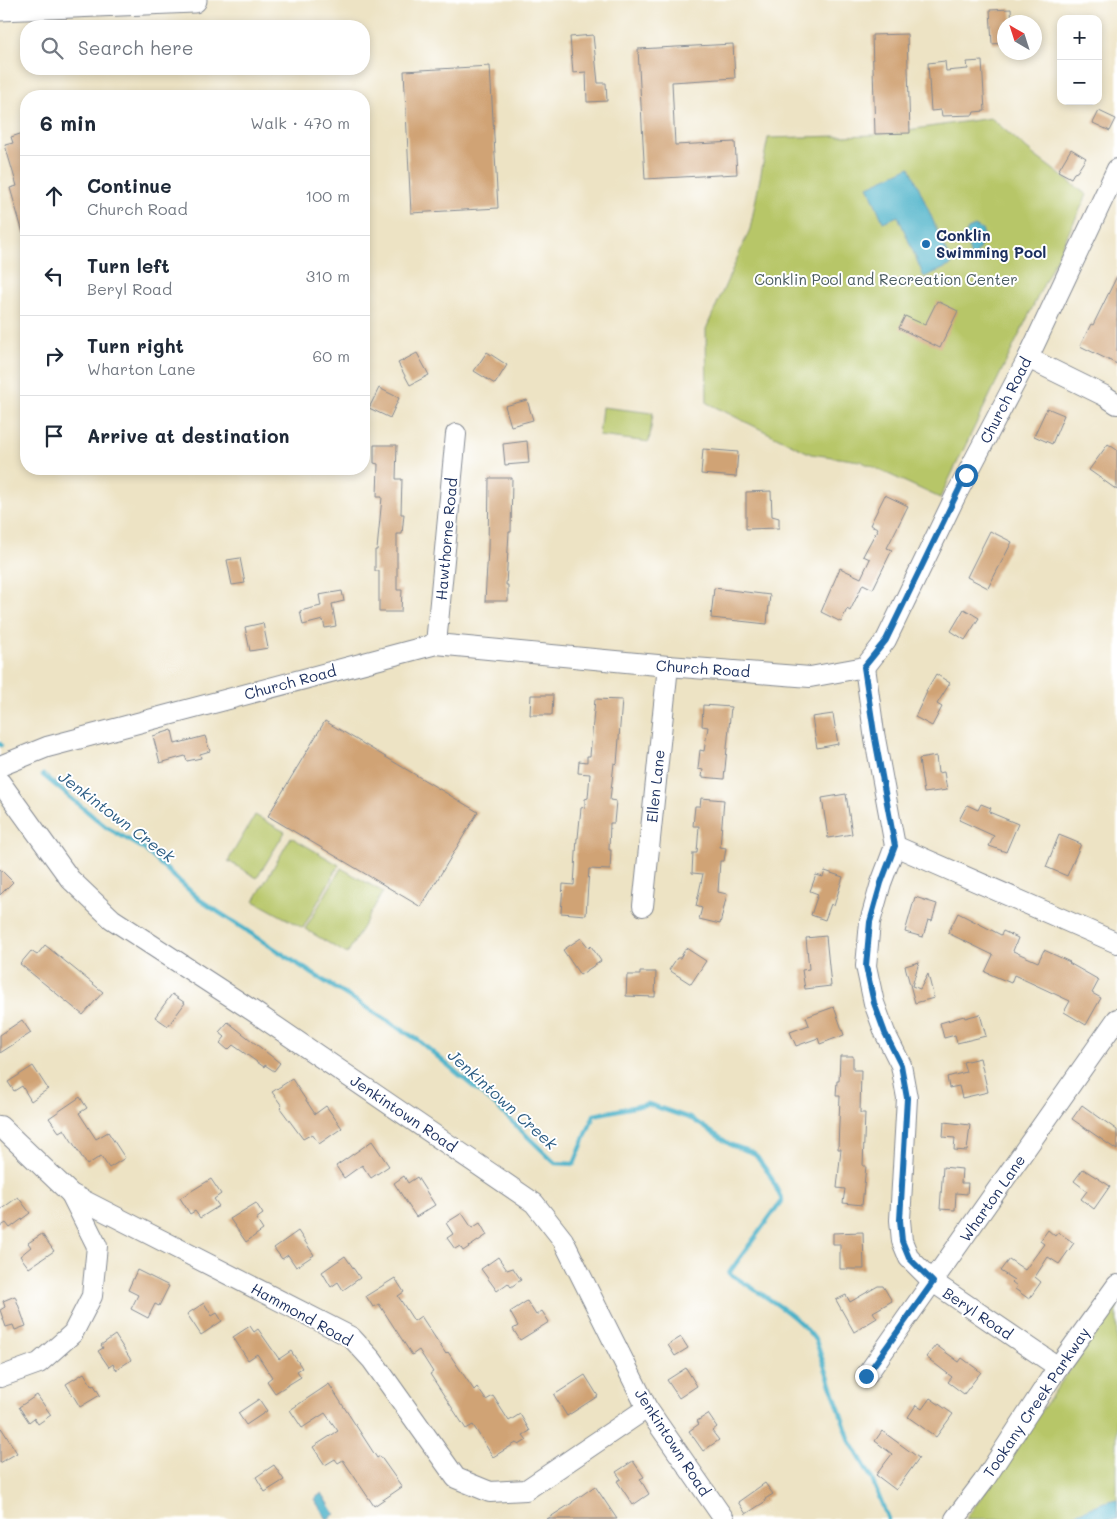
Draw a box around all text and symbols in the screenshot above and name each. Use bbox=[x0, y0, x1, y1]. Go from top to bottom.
north arrow bbox=[997, 15, 1042, 60]
map controls bbox=[1057, 15, 1102, 105]
button: + bbox=[1057, 15, 1102, 60]
search box bbox=[20, 20, 370, 75]
icon: search bbox=[38, 34, 66, 62]
text: Search here bbox=[78, 35, 194, 60]
button: − bbox=[1057, 60, 1102, 105]
text: 6 min bbox=[40, 109, 96, 136]
text: Walk · 470 m bbox=[250, 112, 350, 133]
text: Continue bbox=[87, 173, 172, 198]
icon: ahead bbox=[40, 182, 68, 210]
text: 100 m bbox=[305, 185, 350, 206]
text: Church Road bbox=[87, 198, 188, 219]
place label: Conklin Swimming Pool bbox=[936, 225, 1046, 262]
marker: Conklin Swimming Pool bbox=[920, 238, 932, 250]
text: Turn left bbox=[87, 253, 170, 278]
icon: left bbox=[40, 262, 68, 290]
text: 310 m bbox=[306, 265, 350, 286]
park label: Conklin Pool and Recreation Center bbox=[754, 269, 1018, 289]
text: Beryl Road bbox=[87, 278, 172, 299]
text: Turn right bbox=[87, 333, 184, 358]
icon: right bbox=[40, 342, 68, 370]
text: 60 m bbox=[313, 345, 350, 366]
street label: Church Road bbox=[975, 353, 1035, 447]
text: Wharton Lane bbox=[87, 358, 196, 379]
icon: arrive bbox=[40, 422, 68, 450]
text: Arrive at destination bbox=[87, 423, 290, 448]
route start bbox=[955, 464, 978, 487]
street label: Hawthorne Road bbox=[431, 477, 461, 601]
street label: Church Road bbox=[655, 655, 751, 681]
street label: Church Road bbox=[242, 660, 338, 704]
street label: Ellen Lane bbox=[641, 748, 669, 824]
water label: Jenkintown Creek bbox=[55, 765, 180, 867]
water label: Jenkintown Creek bbox=[444, 1044, 563, 1154]
street label: Jenkintown Road bbox=[347, 1070, 461, 1156]
street label: Wharton Lane bbox=[955, 1151, 1029, 1245]
street label: Hammond Road bbox=[248, 1278, 356, 1350]
street label: Beryl Road bbox=[939, 1282, 1017, 1344]
street label: Tookany Creek Parkway bbox=[978, 1323, 1094, 1481]
route end bbox=[855, 1365, 878, 1388]
street label: Jenkintown Road bbox=[631, 1384, 715, 1500]

